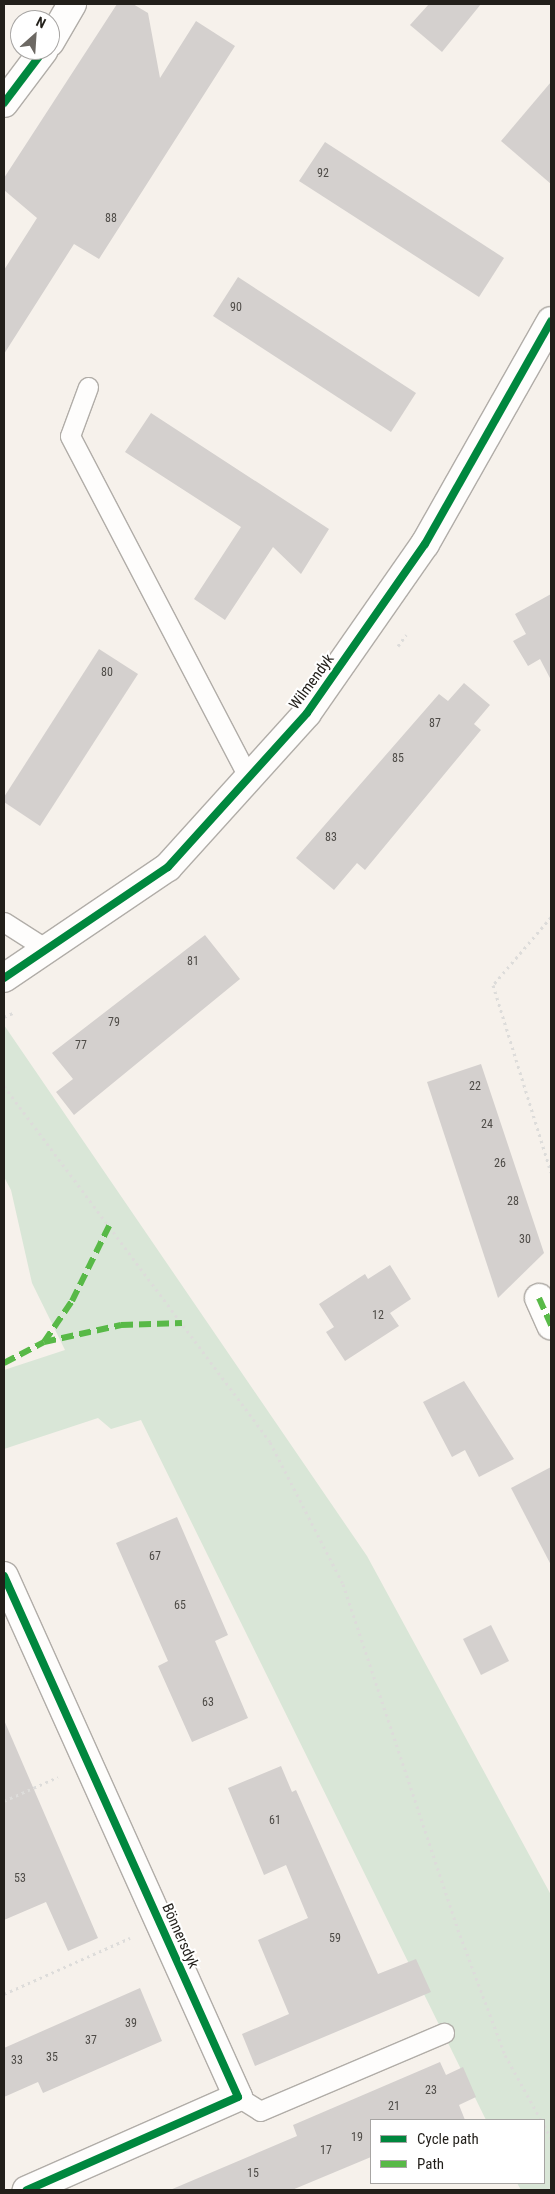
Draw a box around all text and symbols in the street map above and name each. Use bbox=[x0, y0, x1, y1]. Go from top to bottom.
north arrow bbox=[10, 10, 60, 60]
text: N bbox=[34, 13, 48, 31]
house number: 92 bbox=[317, 167, 329, 181]
house number: 88 bbox=[105, 212, 117, 226]
house number: 90 bbox=[230, 301, 242, 315]
street label: Wilmendyk bbox=[286, 651, 338, 713]
house number: 80 bbox=[101, 666, 113, 680]
house number: 87 bbox=[429, 717, 441, 731]
house number: 85 bbox=[392, 752, 404, 766]
house number: 83 bbox=[325, 831, 337, 845]
house number: 81 bbox=[187, 955, 199, 969]
house number: 79 bbox=[108, 1016, 120, 1030]
house number: 77 bbox=[75, 1039, 87, 1053]
house number: 22 bbox=[469, 1080, 481, 1094]
house number: 24 bbox=[481, 1118, 493, 1132]
house number: 26 bbox=[494, 1157, 506, 1171]
house number: 28 bbox=[507, 1195, 519, 1209]
house number: 30 bbox=[519, 1233, 531, 1247]
house number: 12 bbox=[372, 1309, 384, 1323]
house number: 67 bbox=[149, 1550, 161, 1564]
house number: 65 bbox=[174, 1599, 186, 1613]
house number: 63 bbox=[202, 1696, 214, 1710]
house number: 61 bbox=[269, 1814, 281, 1828]
house number: 53 bbox=[14, 1872, 26, 1886]
street label: Bönnersdyk bbox=[158, 1901, 202, 1971]
house number: 59 bbox=[329, 1932, 341, 1946]
house number: 39 bbox=[125, 2017, 137, 2031]
house number: 37 bbox=[85, 2034, 97, 2048]
house number: 35 bbox=[46, 2051, 58, 2065]
house number: 33 bbox=[11, 2054, 23, 2068]
house number: 23 bbox=[425, 2084, 437, 2098]
house number: 21 bbox=[388, 2100, 400, 2114]
legend bbox=[370, 2119, 545, 2184]
text: Cycle path bbox=[417, 2130, 479, 2148]
house number: 19 bbox=[351, 2131, 363, 2145]
house number: 17 bbox=[320, 2144, 332, 2158]
text: Path bbox=[417, 2155, 444, 2173]
house number: 15 bbox=[247, 2167, 259, 2181]

